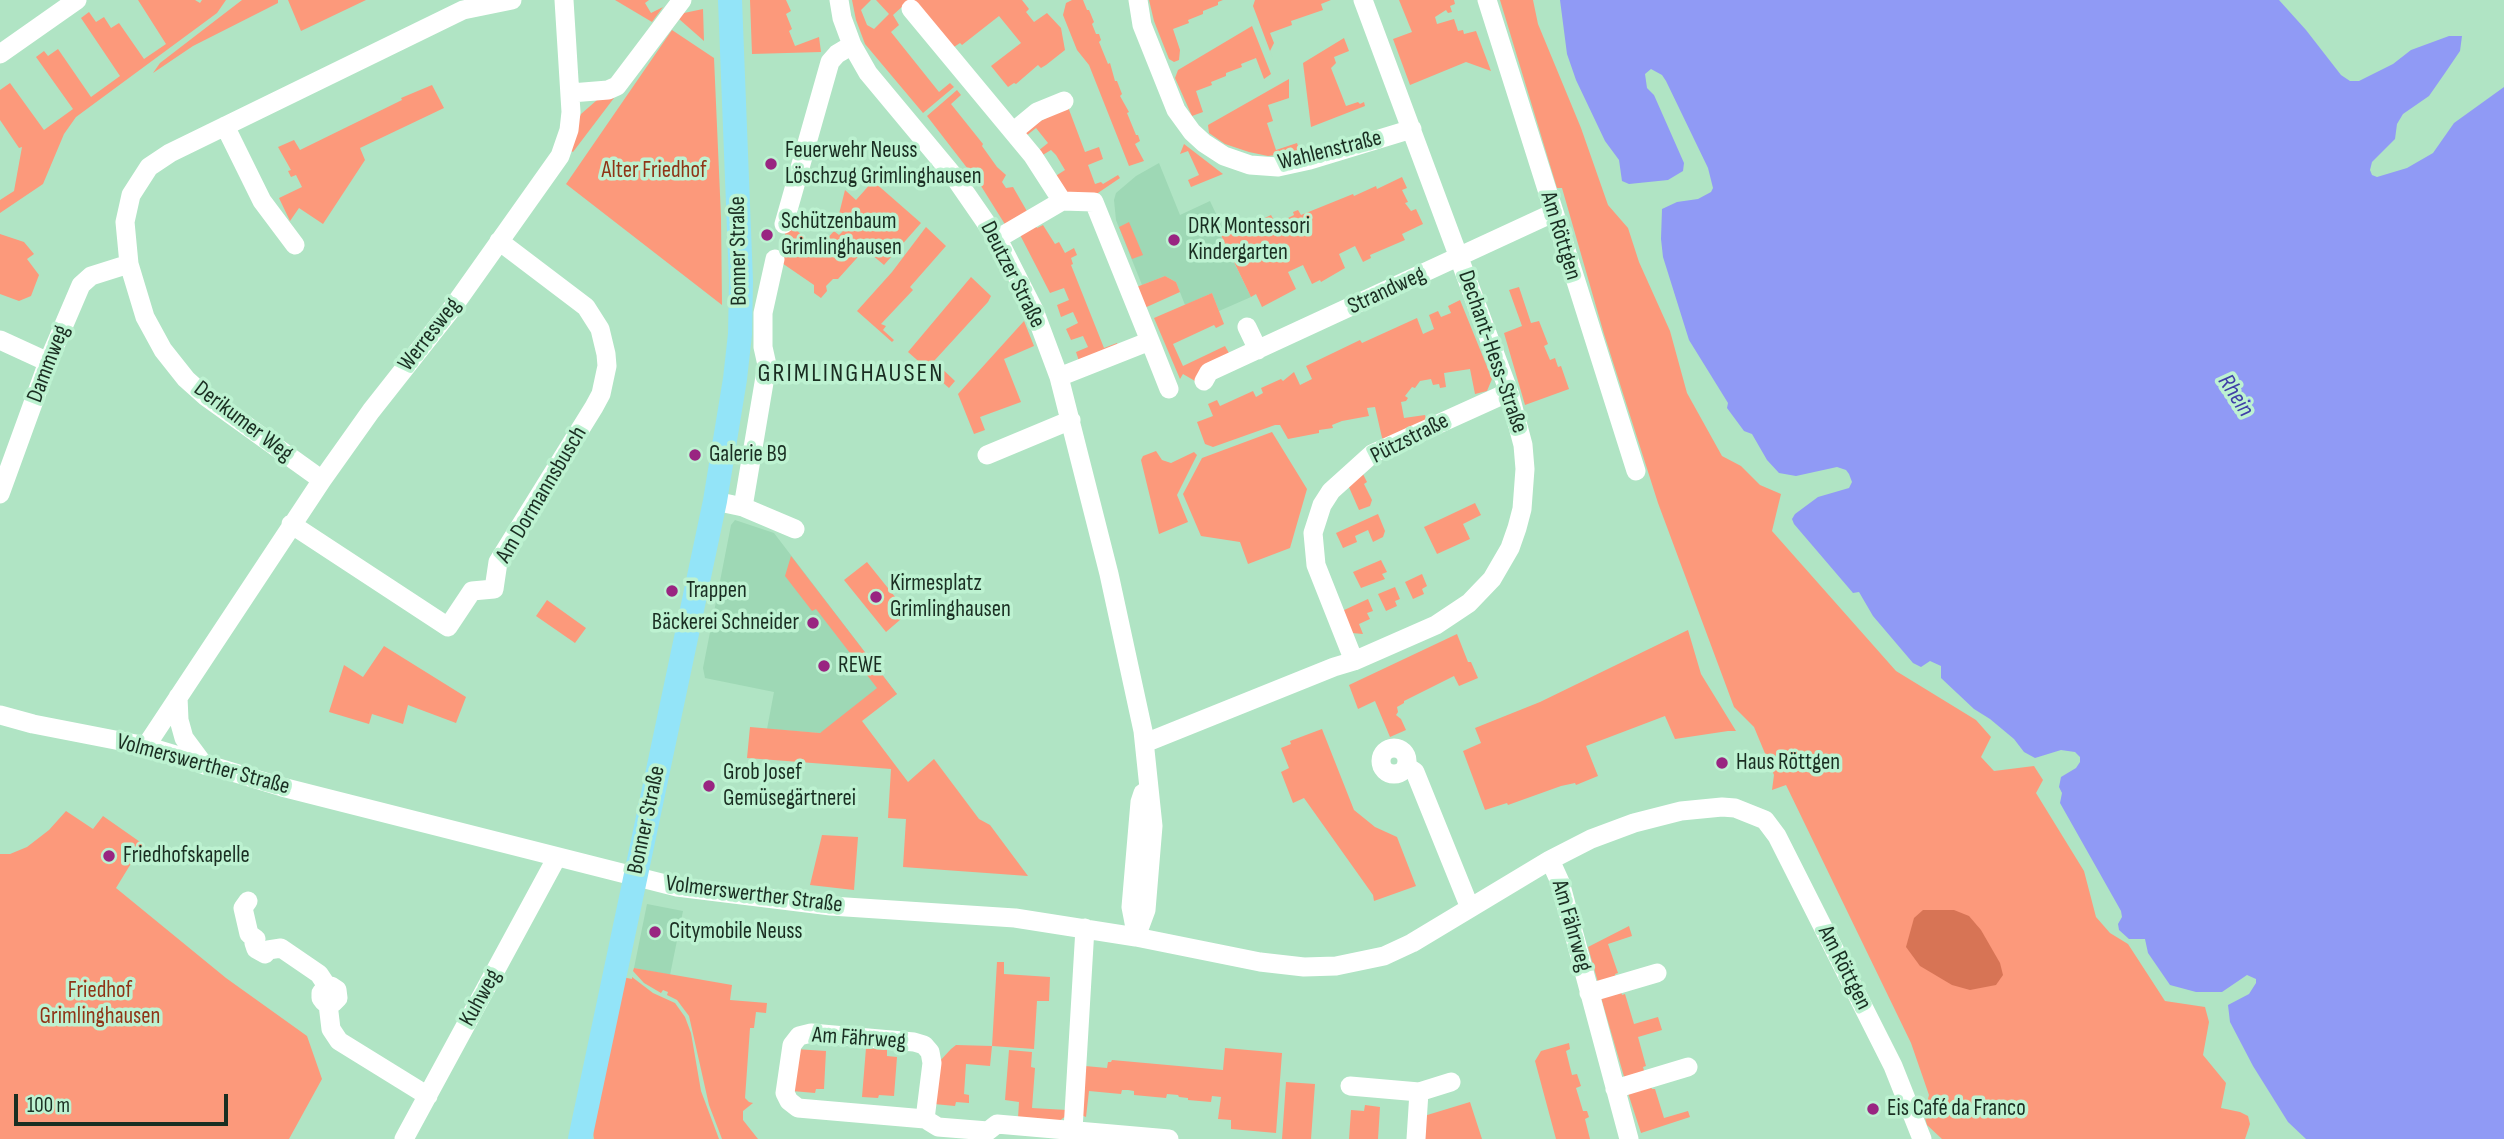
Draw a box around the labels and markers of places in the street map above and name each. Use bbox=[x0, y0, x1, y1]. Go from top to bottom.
place label: Feuerwehr Neuss Löschzug Grimlinghausen bbox=[785, 137, 982, 191]
marker: Feuerwehr Neuss Löschzug Grimlinghausen bbox=[763, 156, 779, 172]
place label: Schützenbaum Grimlinghausen bbox=[781, 208, 902, 262]
place label: DRK Montessori Kindergarten bbox=[1188, 213, 1310, 267]
marker: Schützenbaum Grimlinghausen bbox=[759, 227, 775, 243]
marker: DRK Montessori Kindergarten bbox=[1166, 232, 1182, 248]
place label: Galerie B9 bbox=[709, 441, 787, 469]
marker: Galerie B9 bbox=[687, 447, 703, 463]
place label: Kirmesplatz Grimlinghausen bbox=[890, 570, 1011, 624]
place label: Trappen bbox=[686, 577, 747, 605]
marker: Trappen bbox=[664, 583, 680, 599]
marker: Kirmesplatz Grimlinghausen bbox=[868, 589, 884, 605]
place label: Bäckerei Schneider bbox=[652, 609, 799, 637]
marker: Bäckerei Schneider bbox=[805, 615, 821, 631]
place label: REWE bbox=[838, 652, 883, 680]
marker: REWE bbox=[816, 658, 832, 674]
place label: Haus Röttgen bbox=[1736, 749, 1840, 777]
marker: Haus Röttgen bbox=[1714, 755, 1730, 771]
place label: Grob Josef Gemüsegärtnerei bbox=[723, 759, 856, 813]
marker: Grob Josef Gemüsegärtnerei bbox=[701, 778, 717, 794]
place label: Friedhofskapelle bbox=[123, 842, 250, 870]
marker: Friedhofskapelle bbox=[101, 848, 117, 864]
place label: Citymobile Neuss bbox=[669, 918, 803, 946]
marker: Citymobile Neuss bbox=[647, 924, 663, 940]
place label: Eis Café da Franco bbox=[1887, 1095, 2026, 1123]
marker: Eis Café da Franco bbox=[1865, 1101, 1881, 1117]

